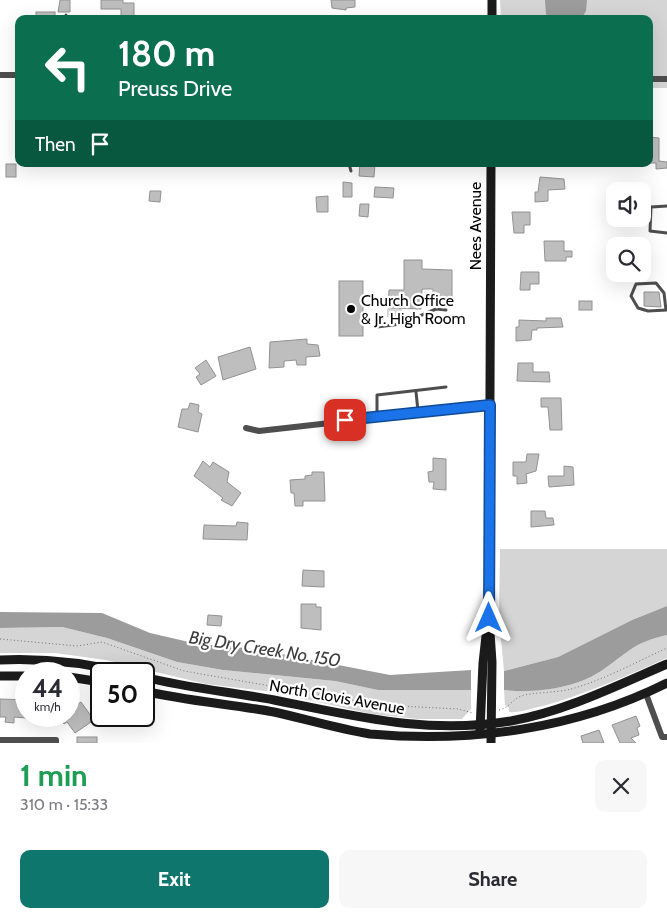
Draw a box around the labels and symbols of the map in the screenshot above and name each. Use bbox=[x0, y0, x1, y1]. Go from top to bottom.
street label: Nees Avenue bbox=[466, 182, 485, 270]
place label: Church Office & Jr. High Room bbox=[361, 291, 466, 328]
marker: Church Office & Jr. High Room bbox=[345, 303, 357, 315]
pin bbox=[324, 399, 366, 441]
position arrow bbox=[462, 591, 514, 643]
water label: Big Dry Creek No. 150 bbox=[187, 626, 343, 672]
speed limit sign: 50 bbox=[90, 662, 155, 727]
street label: North Clovis Avenue bbox=[268, 676, 406, 718]

